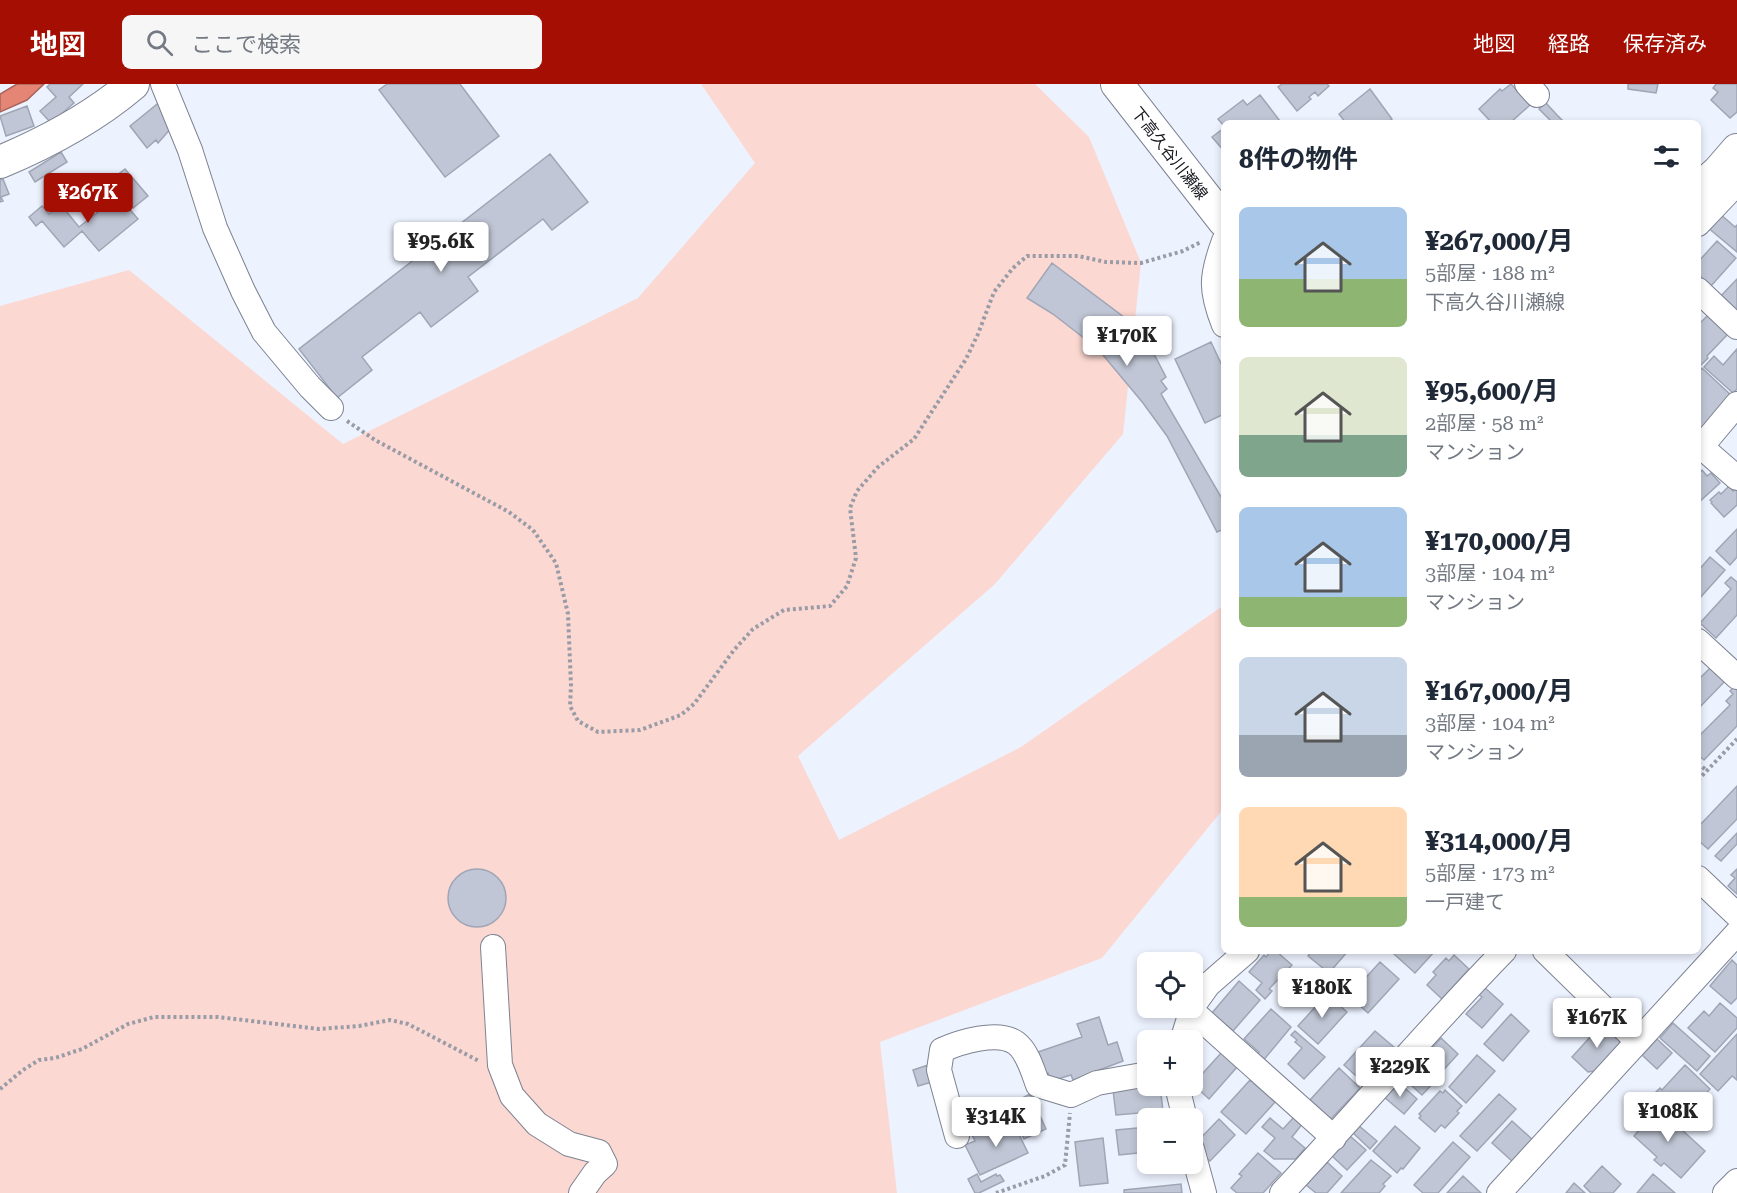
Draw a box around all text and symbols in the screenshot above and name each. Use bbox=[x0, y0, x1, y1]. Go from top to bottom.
search box bbox=[122, 15, 542, 69]
icon: search bbox=[143, 26, 176, 59]
text: 地図 bbox=[30, 28, 86, 61]
text: ここで検索 bbox=[191, 32, 301, 57]
text: 地図 bbox=[1473, 32, 1515, 56]
text: 経路 bbox=[1548, 32, 1590, 56]
text: 保存済み bbox=[1623, 32, 1707, 56]
street label: 下高久谷川瀬線 bbox=[1128, 103, 1212, 203]
icon: filters bbox=[1650, 140, 1683, 173]
text: 8件の物件 bbox=[1239, 144, 1358, 174]
pin: ¥267K bbox=[46, 173, 130, 224]
text: ¥267K bbox=[58, 180, 118, 204]
pin: ¥95.6K bbox=[392, 222, 490, 273]
text: ¥267,000/月 bbox=[1425, 226, 1573, 256]
text: ¥95.6K bbox=[408, 229, 474, 253]
icon: home bbox=[1287, 231, 1359, 303]
text: 5部屋 · 188 m² bbox=[1425, 261, 1555, 285]
text: 下高久谷川瀬線 bbox=[1425, 290, 1565, 314]
pin: ¥170K bbox=[1085, 316, 1169, 367]
text: ¥170K bbox=[1097, 323, 1157, 347]
text: ¥95,600/月 bbox=[1425, 376, 1559, 406]
icon: home bbox=[1287, 381, 1359, 453]
text: 2部屋 · 58 m² bbox=[1425, 411, 1544, 435]
text: マンション bbox=[1425, 440, 1525, 464]
text: ¥170,000/月 bbox=[1425, 526, 1573, 556]
icon: home bbox=[1287, 531, 1359, 603]
text: 3部屋 · 104 m² bbox=[1425, 561, 1555, 585]
text: マンション bbox=[1425, 590, 1525, 614]
text: ¥167,000/月 bbox=[1425, 676, 1573, 706]
icon: home bbox=[1287, 681, 1359, 753]
text: 3部屋 · 104 m² bbox=[1425, 711, 1555, 735]
text: マンション bbox=[1425, 740, 1525, 764]
text: ¥314,000/月 bbox=[1425, 826, 1573, 856]
icon: home bbox=[1287, 831, 1359, 903]
text: 5部屋 · 173 m² bbox=[1425, 861, 1555, 885]
text: 一戸建て bbox=[1425, 890, 1505, 914]
map controls bbox=[1137, 952, 1203, 1174]
button: locate bbox=[1137, 952, 1203, 1018]
pin: ¥180K bbox=[1280, 968, 1364, 1019]
text: ¥180K bbox=[1292, 975, 1352, 999]
pin: ¥167K bbox=[1555, 998, 1639, 1049]
text: ¥167K bbox=[1567, 1005, 1627, 1029]
button: + bbox=[1137, 1030, 1203, 1096]
pin: ¥229K bbox=[1358, 1047, 1442, 1098]
text: ¥229K bbox=[1370, 1054, 1430, 1078]
pin: ¥108K bbox=[1626, 1092, 1710, 1143]
pin: ¥314K bbox=[954, 1097, 1038, 1148]
text: ¥108K bbox=[1638, 1099, 1698, 1123]
text: ¥314K bbox=[966, 1104, 1026, 1128]
button: − bbox=[1137, 1108, 1203, 1174]

